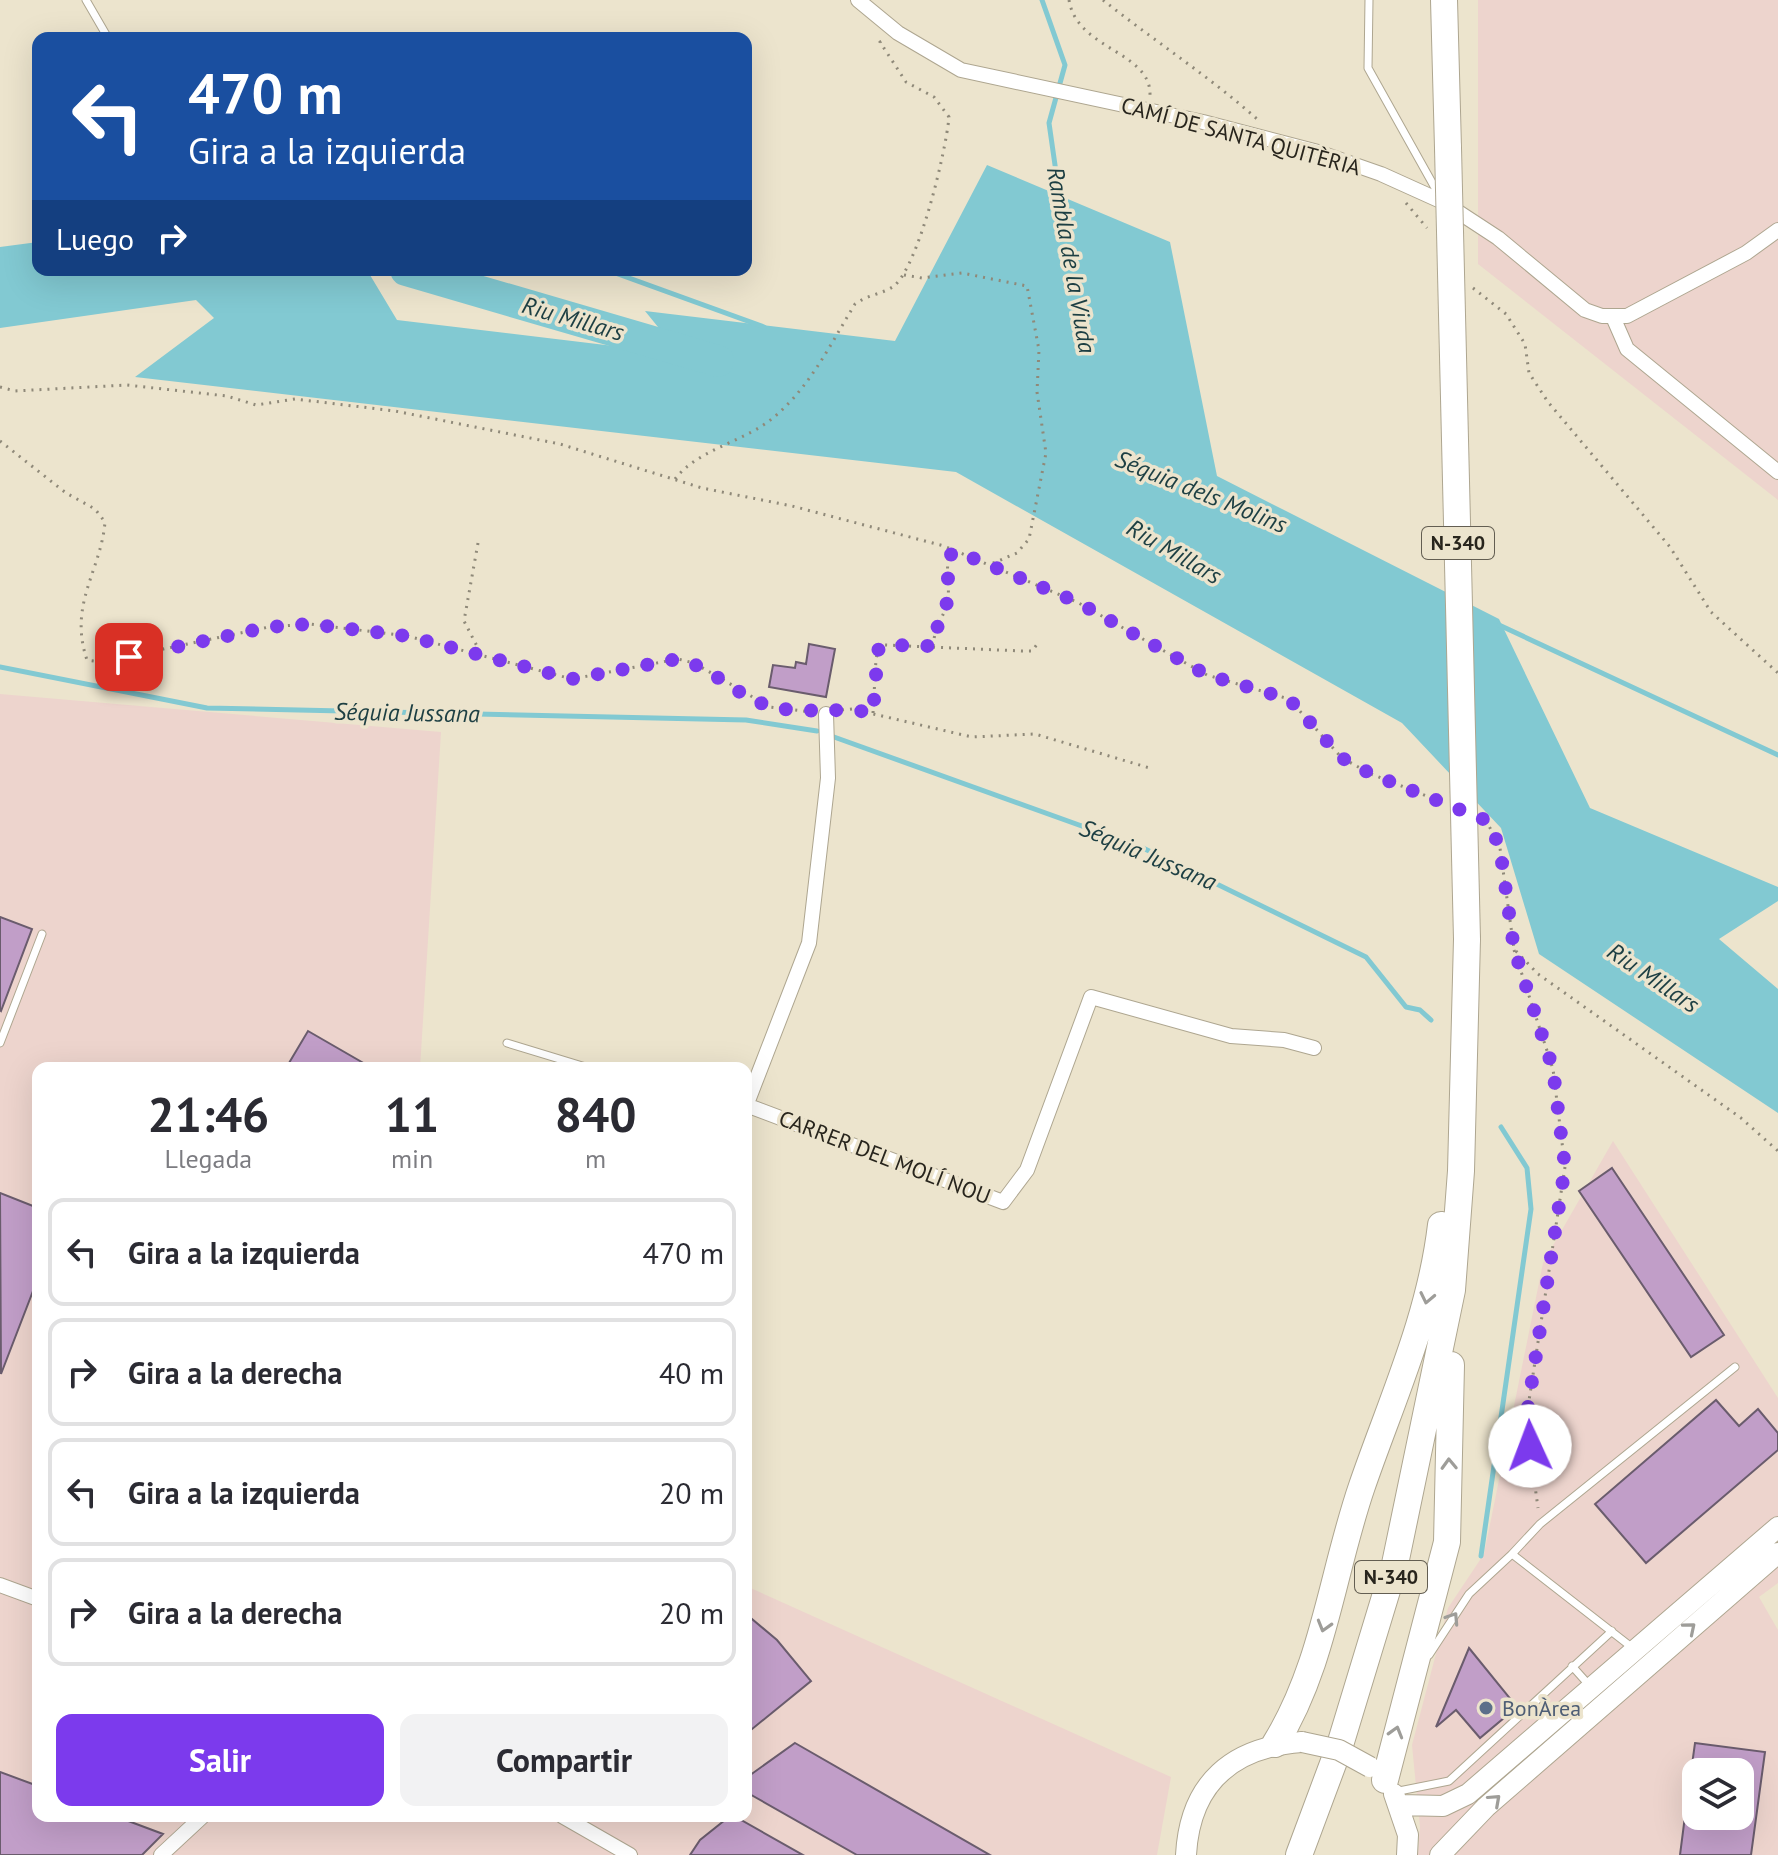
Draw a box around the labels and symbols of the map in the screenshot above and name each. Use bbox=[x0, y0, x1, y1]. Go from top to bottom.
street label: CAMÍ DE SANTA QUITÈRIA bbox=[1118, 91, 1364, 181]
water label: Rambla de la Viuda bbox=[1040, 164, 1103, 356]
water label: Riu Millars bbox=[519, 289, 628, 348]
water label: Séquia dels Molins bbox=[1111, 443, 1292, 540]
water label: Riu Millars bbox=[1121, 512, 1228, 591]
road number: N-340 bbox=[1422, 527, 1494, 559]
pin bbox=[95, 623, 163, 691]
water label: Séquia Jussana bbox=[334, 696, 480, 729]
water label: Séquia Jussana bbox=[1075, 812, 1222, 897]
water label: Riu Millars bbox=[1601, 936, 1706, 1020]
street label: CARRER DEL MOLÍ NOU bbox=[775, 1104, 995, 1210]
one-way arrow bbox=[1419, 1291, 1436, 1304]
position arrow bbox=[1488, 1404, 1572, 1488]
one-way arrow bbox=[1441, 1457, 1458, 1470]
road number: N-340 bbox=[1355, 1561, 1427, 1593]
one-way arrow bbox=[1443, 1613, 1458, 1627]
one-way arrow bbox=[1317, 1618, 1333, 1632]
one-way arrow bbox=[1681, 1623, 1695, 1638]
place label: BonÀrea bbox=[1502, 1694, 1581, 1722]
marker: BonÀrea bbox=[1477, 1699, 1495, 1717]
one-way arrow bbox=[1387, 1725, 1403, 1739]
one-way arrow bbox=[1485, 1795, 1500, 1809]

